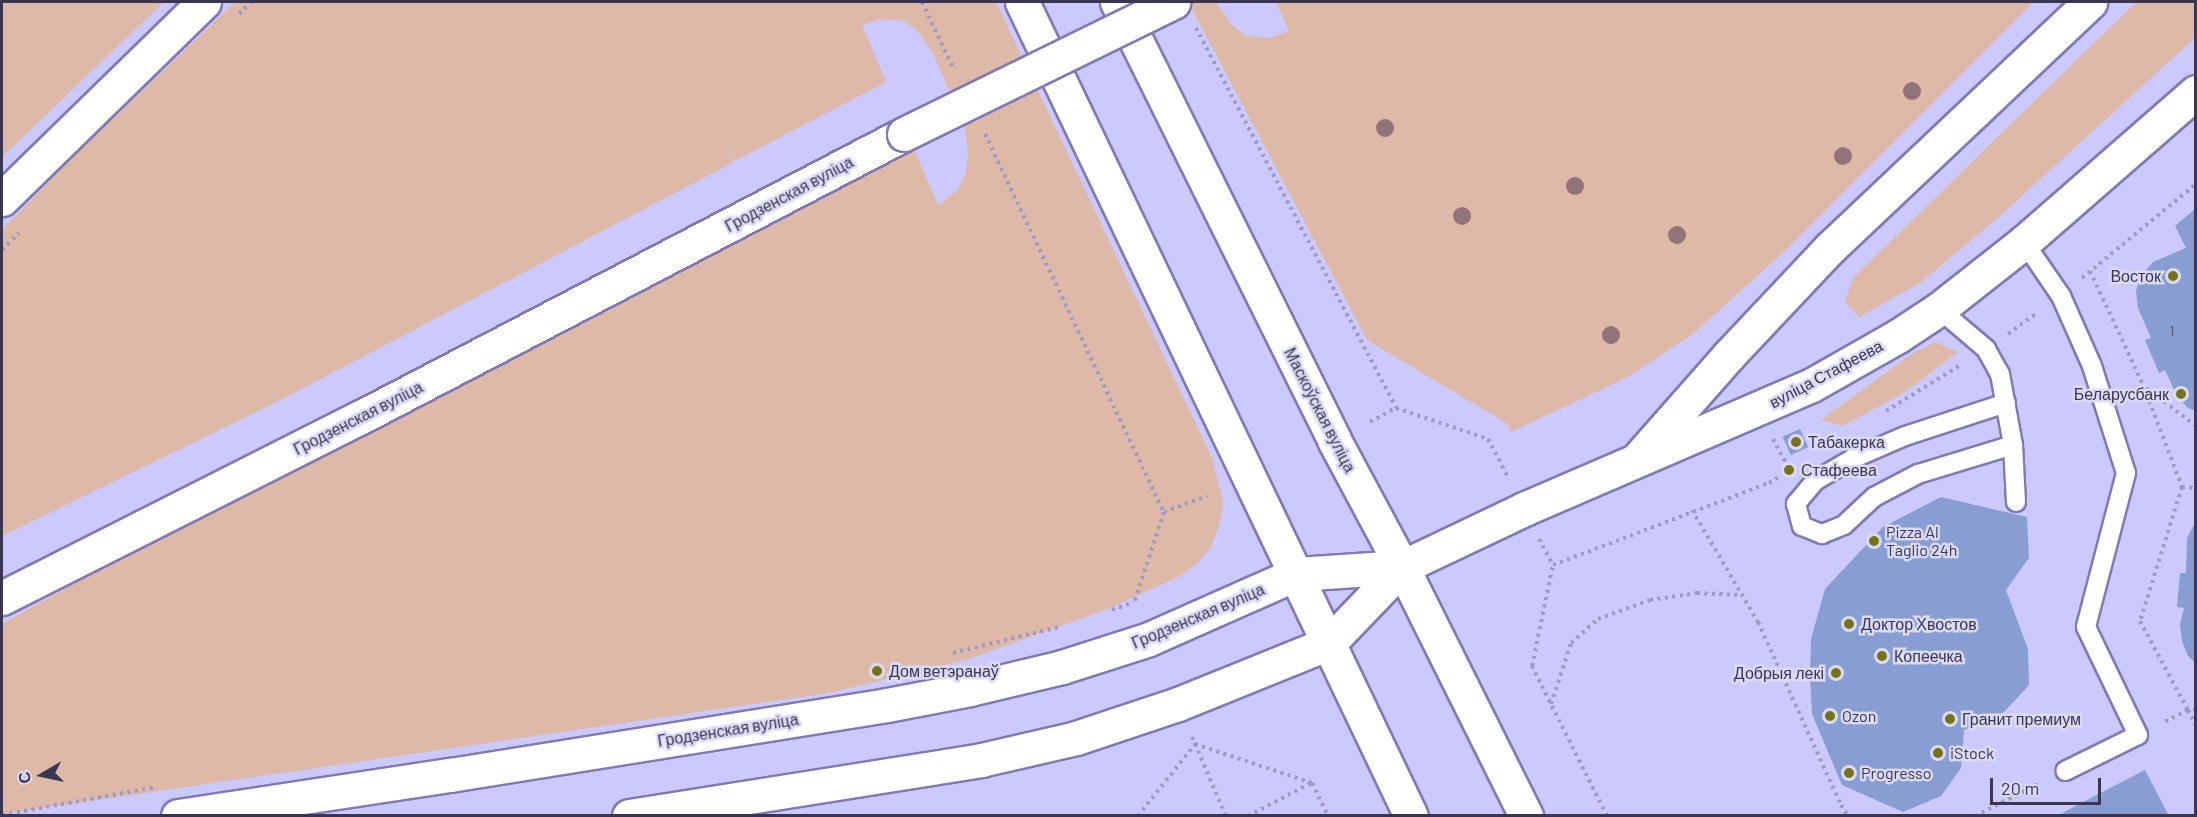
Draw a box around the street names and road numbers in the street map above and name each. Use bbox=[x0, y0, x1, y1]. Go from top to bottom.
street label: Гродзенская вуліца bbox=[722, 152, 856, 236]
street label: вуліца Стафеева bbox=[1766, 336, 1886, 412]
street label: Маскоўская вуліца bbox=[1280, 344, 1360, 476]
street label: Гродзенская вуліца bbox=[290, 377, 426, 459]
street label: Гродзенская вуліца bbox=[1129, 579, 1267, 653]
street label: Гродзенская вуліца bbox=[656, 709, 800, 751]

